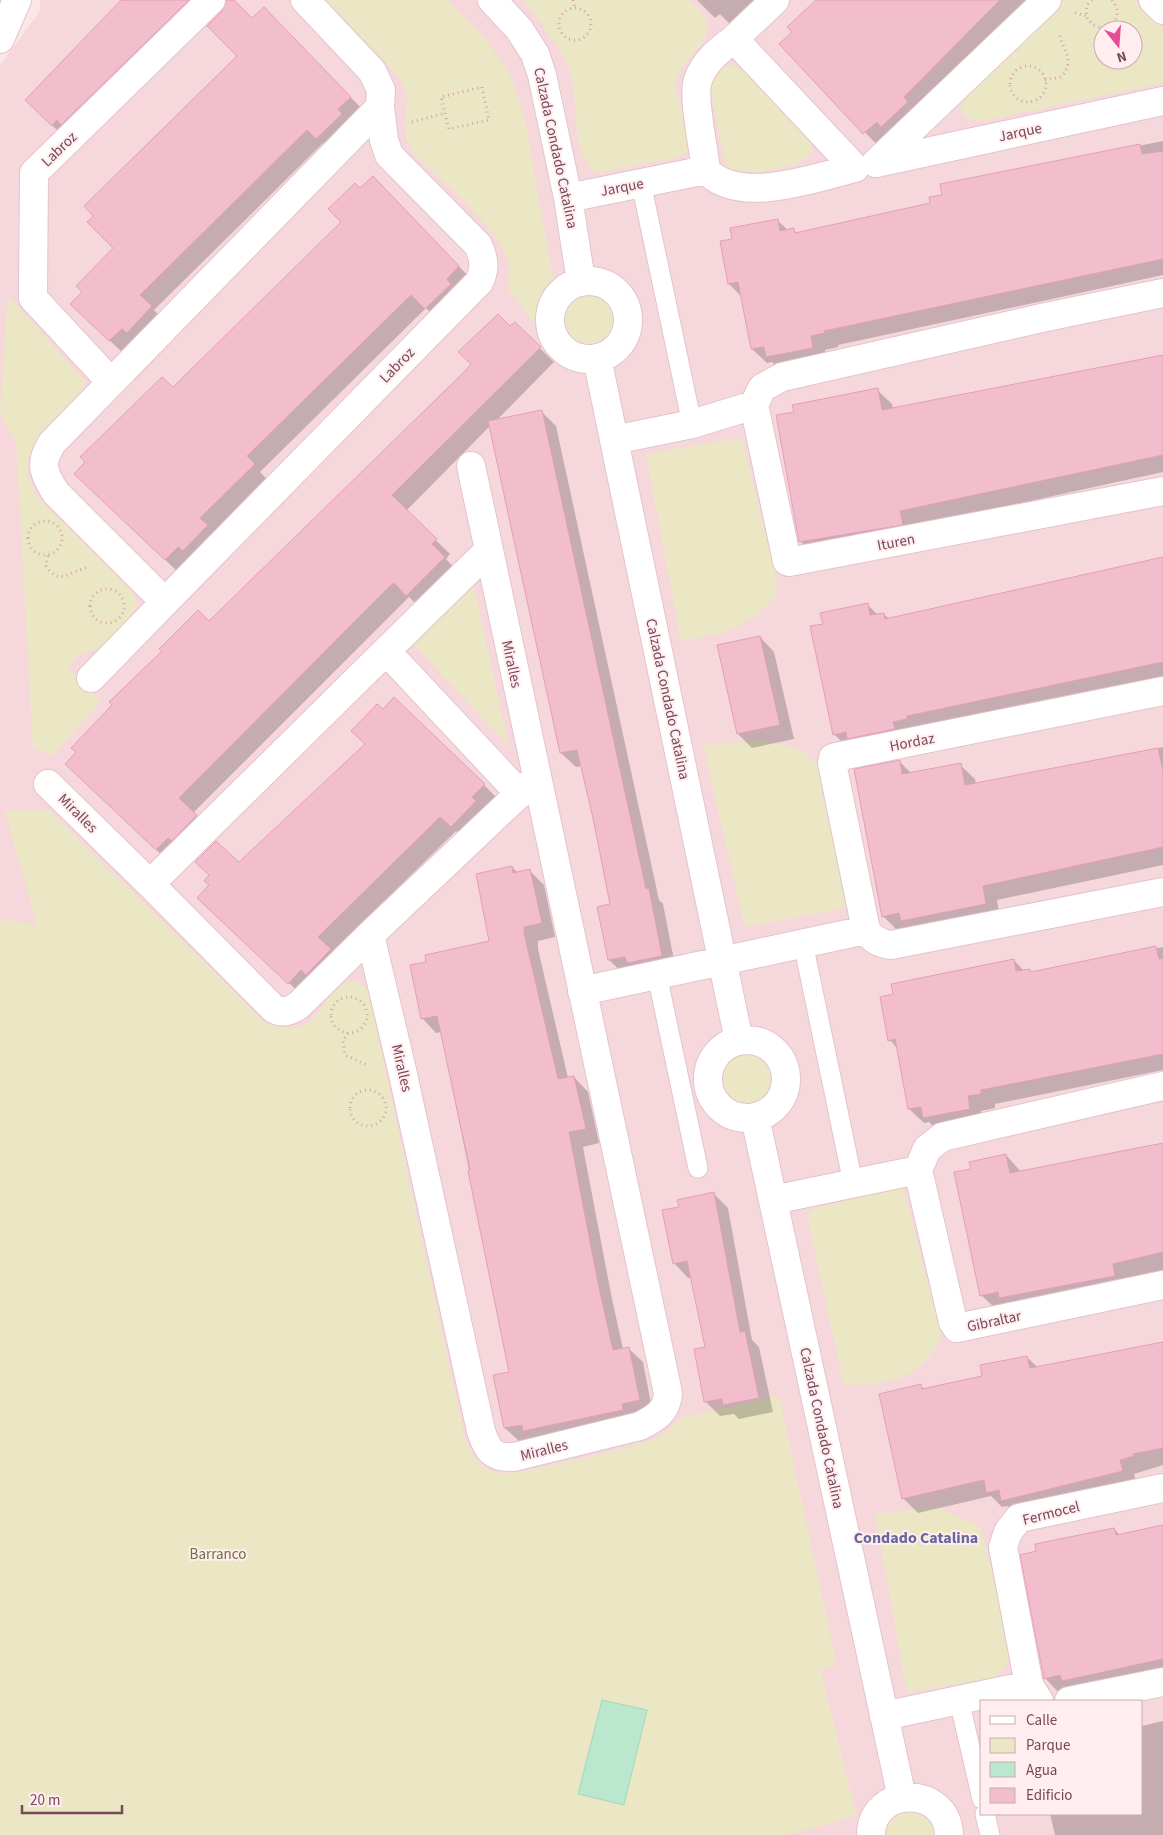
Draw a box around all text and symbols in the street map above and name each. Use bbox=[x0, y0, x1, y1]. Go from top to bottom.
north arrow bbox=[1093, 20, 1143, 70]
text: N bbox=[1114, 46, 1129, 67]
street label: Calzada Condado Catalina bbox=[528, 66, 583, 231]
street label: Jarque bbox=[997, 118, 1044, 147]
street label: Labroz bbox=[37, 127, 82, 172]
street label: Jarque bbox=[599, 173, 646, 202]
street label: Labroz bbox=[375, 343, 420, 388]
street label: Ituren bbox=[875, 529, 917, 556]
street label: Calzada Condado Catalina bbox=[640, 617, 695, 782]
street label: Miralles bbox=[496, 638, 527, 690]
street label: Hordaz bbox=[888, 728, 936, 757]
street label: Miralles bbox=[53, 789, 102, 838]
street label: Miralles bbox=[386, 1042, 417, 1094]
street label: Gibraltar bbox=[965, 1305, 1024, 1337]
street label: Calzada Condado Catalina bbox=[794, 1346, 849, 1511]
street label: Miralles bbox=[518, 1434, 570, 1467]
street label: Fermocel bbox=[1020, 1496, 1082, 1531]
district label: Condado Catalina bbox=[854, 1527, 978, 1549]
park label: Barranco bbox=[190, 1544, 246, 1565]
legend bbox=[980, 1700, 1143, 1815]
text: Calle bbox=[1026, 1710, 1057, 1731]
text: Parque bbox=[1026, 1735, 1070, 1756]
text: Agua bbox=[1026, 1760, 1057, 1781]
scale bar bbox=[22, 1782, 122, 1814]
text: Edificio bbox=[1026, 1785, 1073, 1806]
text: 20 m bbox=[30, 1790, 60, 1811]

